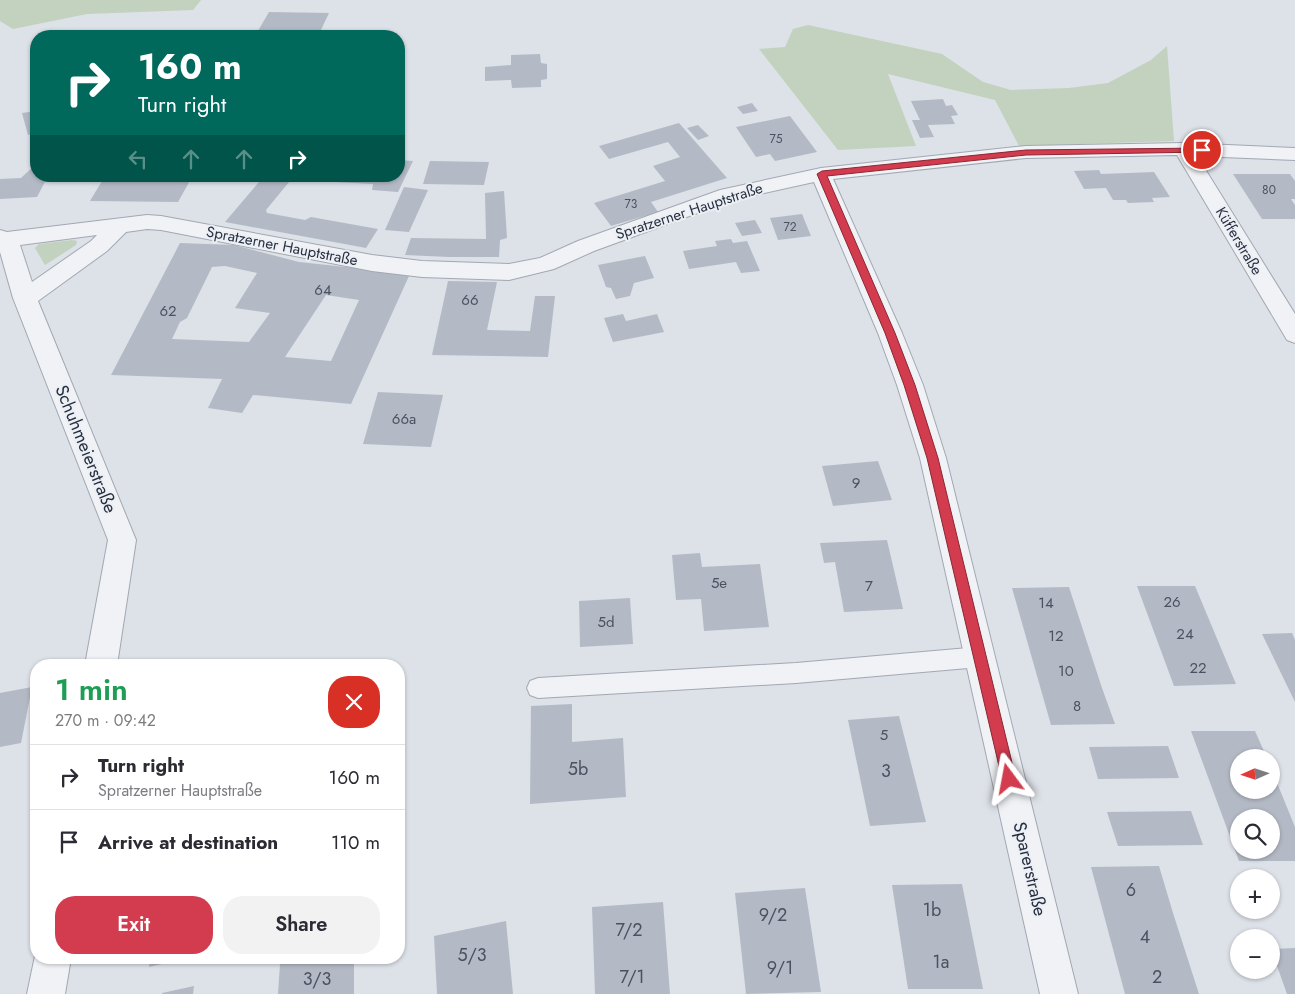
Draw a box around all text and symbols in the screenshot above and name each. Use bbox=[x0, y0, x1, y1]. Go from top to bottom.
text: 160 m bbox=[138, 42, 242, 92]
icon: right bbox=[55, 50, 120, 115]
text: Turn right bbox=[138, 88, 226, 120]
pin bbox=[1181, 129, 1223, 171]
house number: 75 bbox=[769, 130, 783, 148]
icon: arrive bbox=[1188, 136, 1216, 164]
icon: left bbox=[124, 145, 152, 173]
icon: ahead bbox=[177, 145, 205, 173]
icon: ahead bbox=[230, 145, 258, 173]
icon: right bbox=[283, 145, 311, 173]
street label: Spratzerner Hauptstraße bbox=[613, 177, 766, 245]
house number: 80 bbox=[1262, 181, 1276, 199]
house number: 73 bbox=[625, 195, 638, 213]
street label: Küfferstraße bbox=[1210, 203, 1268, 279]
house number: 72 bbox=[783, 218, 797, 236]
street label: Spratzerner Hauptstraße bbox=[204, 221, 360, 272]
house number: 64 bbox=[314, 279, 332, 301]
house number: 66 bbox=[461, 289, 479, 311]
house number: 62 bbox=[159, 300, 177, 322]
street label: Schuhmeierstraße bbox=[48, 381, 124, 517]
house number: 66a bbox=[392, 408, 416, 430]
house number: 9 bbox=[852, 472, 860, 494]
house number: 5e bbox=[711, 572, 727, 594]
house number: 7 bbox=[865, 575, 873, 597]
house number: 26 bbox=[1163, 591, 1181, 613]
house number: 14 bbox=[1038, 592, 1054, 614]
house number: 5d bbox=[597, 611, 615, 633]
house number: 24 bbox=[1176, 623, 1194, 645]
house number: 12 bbox=[1048, 625, 1064, 647]
house number: 22 bbox=[1189, 657, 1207, 679]
house number: 10 bbox=[1058, 660, 1074, 682]
text: 1 min bbox=[55, 668, 128, 711]
button: close bbox=[328, 676, 380, 728]
house number: 8 bbox=[1073, 695, 1081, 717]
text: 270 m · 09:42 bbox=[55, 709, 156, 732]
house number: 5 bbox=[880, 724, 888, 746]
north arrow bbox=[1230, 749, 1280, 799]
map controls bbox=[1230, 749, 1280, 979]
text: Turn right bbox=[98, 752, 184, 779]
position arrow bbox=[982, 752, 1034, 804]
house number: 5b bbox=[568, 756, 588, 782]
house number: 3 bbox=[881, 758, 891, 784]
icon: right bbox=[55, 763, 83, 791]
text: 160 m bbox=[329, 764, 380, 791]
text: Spratzerner Hauptstraße bbox=[98, 779, 262, 802]
button: search bbox=[1230, 809, 1280, 859]
street label: Sparerstraße bbox=[1007, 819, 1053, 919]
icon: arrive bbox=[55, 828, 83, 856]
text: Arrive at destination bbox=[98, 829, 278, 856]
text: 110 m bbox=[331, 829, 380, 856]
button: + bbox=[1230, 869, 1280, 919]
house number: 6 bbox=[1126, 877, 1136, 903]
button: Exit bbox=[55, 896, 213, 954]
button: Share bbox=[223, 896, 380, 954]
house number: 1b bbox=[923, 897, 941, 923]
house number: 9/2 bbox=[759, 902, 787, 928]
house number: 7/2 bbox=[615, 917, 643, 943]
house number: 4 bbox=[1140, 924, 1150, 950]
button: − bbox=[1230, 929, 1280, 979]
house number: 5/3 bbox=[457, 942, 487, 968]
house number: 1a bbox=[933, 949, 949, 975]
house number: 9/1 bbox=[767, 955, 793, 981]
house number: 7/1 bbox=[619, 964, 645, 990]
house number: 2 bbox=[1152, 964, 1162, 990]
house number: 3/3 bbox=[303, 966, 331, 992]

